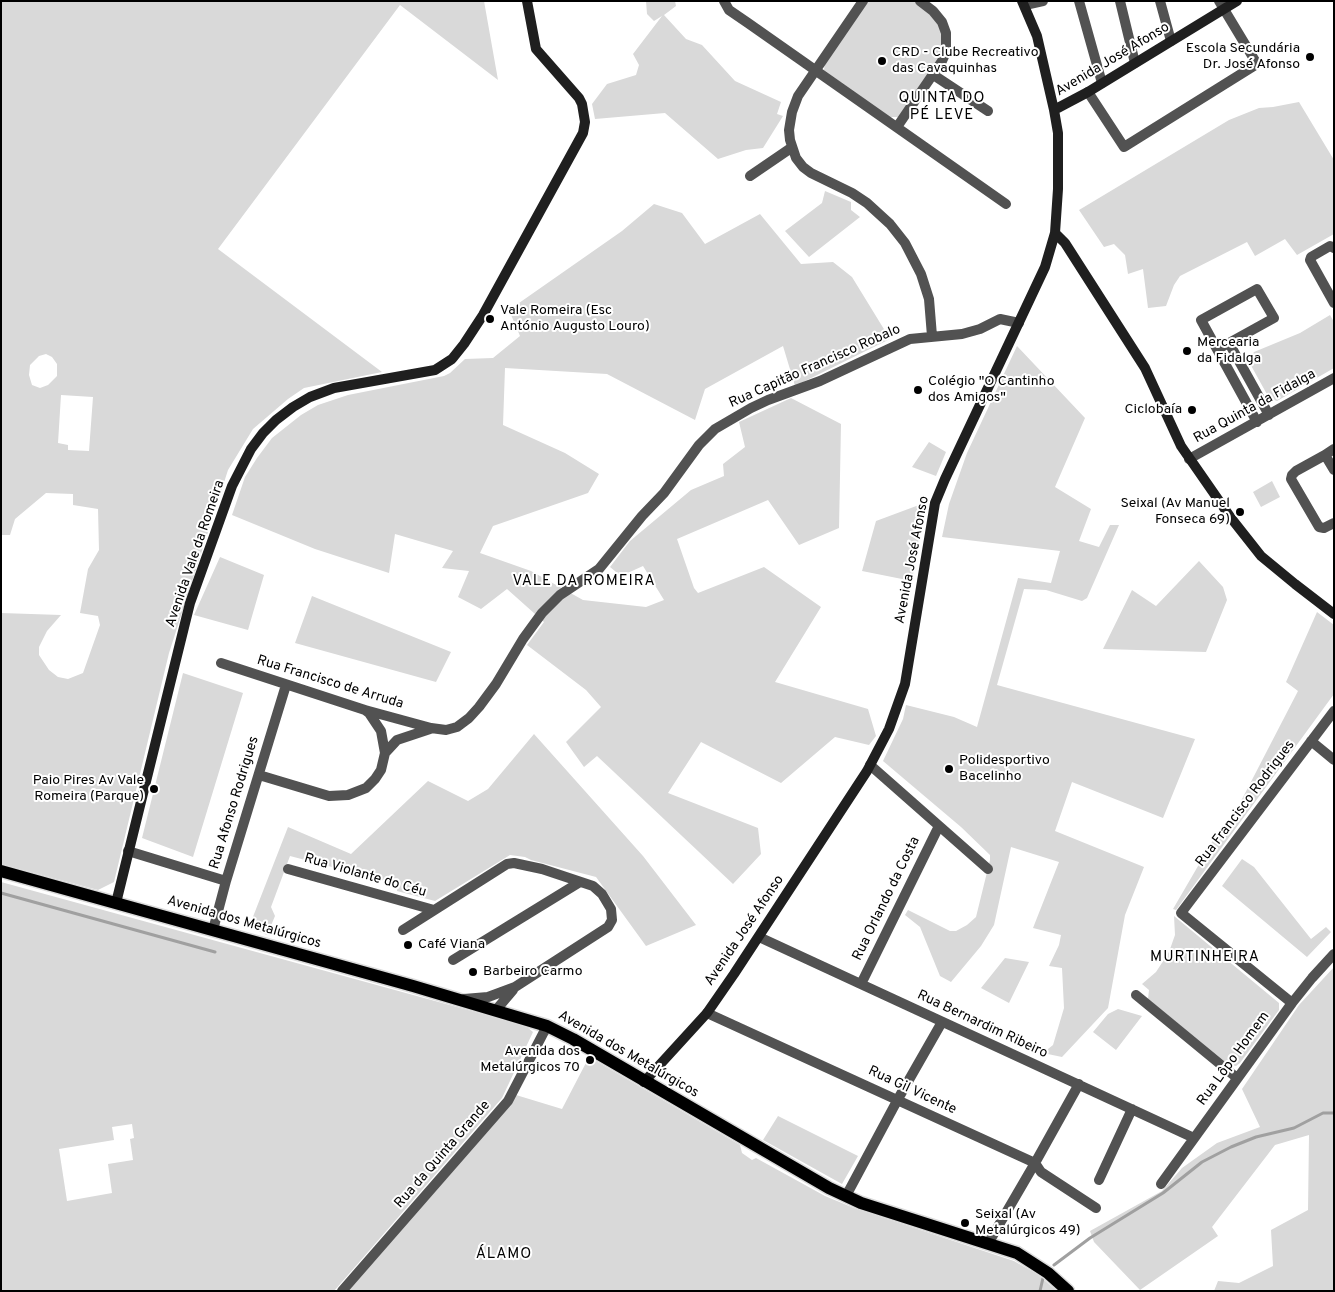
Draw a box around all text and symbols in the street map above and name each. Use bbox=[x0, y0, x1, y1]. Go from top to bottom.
street label: Avenida José Afonso bbox=[1053, 19, 1173, 101]
place label: Escola Secundária Dr. José Afonso bbox=[1186, 41, 1300, 74]
place label: CRD - Clube Recreativo das Cavaquinhas bbox=[892, 45, 1038, 78]
marker: Escola Secundária Dr. José Afonso bbox=[1304, 51, 1316, 63]
marker: CRD - Clube Recreativo das Cavaquinhas bbox=[876, 55, 888, 67]
district label: QUINTA DO PÉ LEVE bbox=[897, 90, 987, 125]
place label: Vale Romeira (Esc António Augusto Louro) bbox=[500, 303, 650, 336]
marker: Vale Romeira (Esc António Augusto Louro) bbox=[484, 313, 496, 325]
street label: Rua Capitão Francisco Robalo bbox=[727, 322, 903, 412]
place label: Mercearia da Fidalga bbox=[1197, 335, 1261, 368]
marker: Mercearia da Fidalga bbox=[1181, 345, 1193, 357]
street label: Rua Quinta da Fidalga bbox=[1191, 366, 1319, 448]
place label: Colégio "O Cantinho dos Amigos" bbox=[928, 374, 1054, 407]
marker: Colégio "O Cantinho dos Amigos" bbox=[912, 384, 924, 396]
place label: Ciclobaía bbox=[1125, 402, 1182, 418]
marker: Ciclobaía bbox=[1186, 404, 1198, 416]
street label: Avenida Vale da Romeira bbox=[163, 478, 229, 630]
street label: Avenida José Afonso bbox=[892, 495, 934, 625]
place label: Seixal (Av Manuel Fonseca 69) bbox=[1121, 496, 1230, 528]
marker: Seixal (Av Manuel Fonseca 69) bbox=[1234, 506, 1246, 518]
district label: VALE DA ROMEIRA bbox=[511, 573, 657, 591]
street label: Rua Francisco de Arruda bbox=[255, 653, 405, 713]
street label: Rua Afonso Rodrigues bbox=[207, 735, 263, 871]
street label: Rua Francisco Rodrigues bbox=[1193, 737, 1299, 871]
place label: Polidesportivo Bacelinho bbox=[959, 753, 1050, 786]
marker: Polidesportivo Bacelinho bbox=[943, 763, 955, 775]
place label: Paio Pires Av Vale Romeira (Parque) bbox=[33, 773, 144, 806]
marker: Paio Pires Av Vale Romeira (Parque) bbox=[148, 783, 160, 795]
street label: Rua Orlando da Costa bbox=[850, 834, 924, 964]
street label: Rua Violante do Céu bbox=[302, 850, 428, 902]
street label: Avenida José Afonso bbox=[702, 873, 788, 989]
street label: Avenida dos Metalúrgicos bbox=[165, 893, 323, 953]
place label: Café Viana bbox=[418, 937, 485, 953]
marker: Café Viana bbox=[402, 939, 414, 951]
district label: MURTINHEIRA bbox=[1149, 949, 1261, 967]
place label: Barbeiro Carmo bbox=[483, 964, 582, 980]
marker: Barbeiro Carmo bbox=[467, 966, 479, 978]
street label: Rua Bernardim Ribeiro bbox=[914, 987, 1050, 1063]
street label: Avenida dos Metalúrgicos bbox=[555, 1008, 701, 1102]
street label: Rua Lôpo Homem bbox=[1194, 1009, 1274, 1109]
place label: Avenida dos Metalúrgicos 70 bbox=[480, 1044, 580, 1076]
marker: Avenida dos Metalúrgicos 70 bbox=[584, 1054, 596, 1066]
street label: Rua Gil Vicente bbox=[865, 1063, 959, 1119]
street label: Rua da Quinta Grande bbox=[392, 1098, 494, 1212]
place label: Seixal (Av Metalúrgicos 49) bbox=[975, 1207, 1081, 1240]
marker: Seixal (Av Metalúrgicos 49) bbox=[959, 1217, 971, 1229]
district label: ÁLAMO bbox=[475, 1246, 533, 1264]

